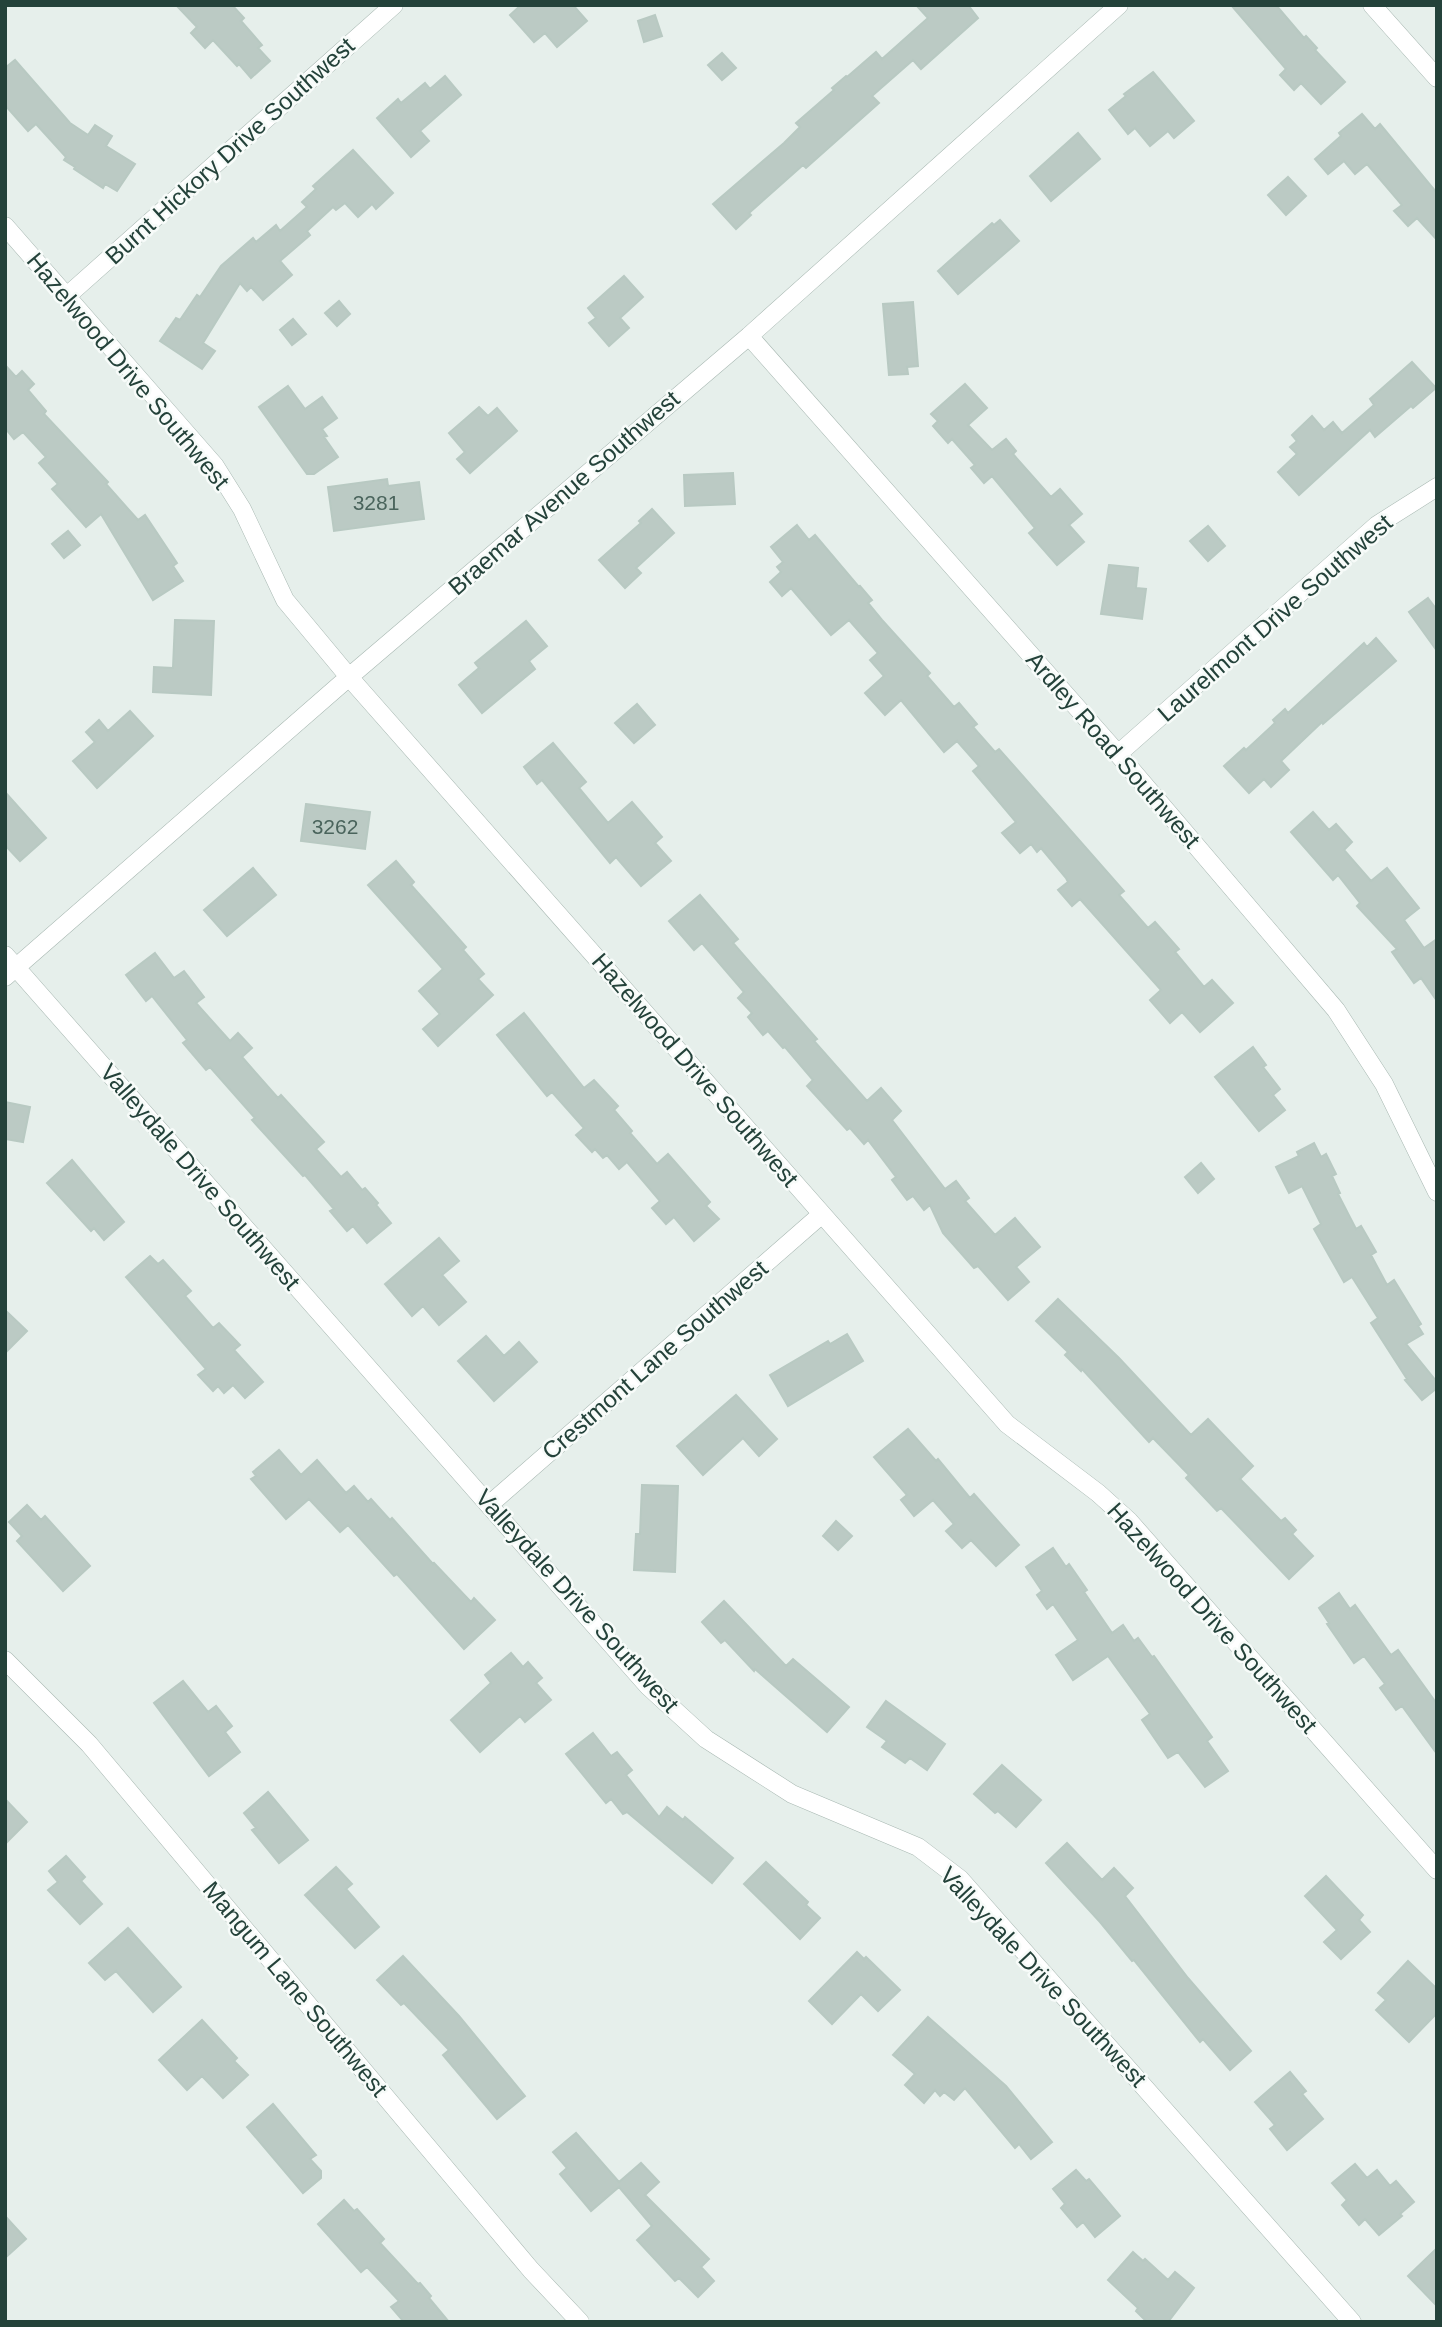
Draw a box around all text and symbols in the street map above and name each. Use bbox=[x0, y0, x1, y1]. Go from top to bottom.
street label: Burnt Hickory Drive Southwest bbox=[100, 31, 360, 270]
street label: Hazelwood Drive Southwest bbox=[22, 247, 235, 495]
street label: Braemar Avenue Southwest bbox=[443, 385, 685, 600]
house number: 3281 bbox=[353, 491, 399, 514]
street label: Laurelmont Drive Southwest bbox=[1152, 508, 1398, 727]
street label: Ardley Road Southwest bbox=[1021, 646, 1206, 853]
house number: 3262 bbox=[312, 815, 358, 838]
street label: Hazelwood Drive Southwest bbox=[587, 948, 804, 1192]
street label: Valleydale Drive Southwest bbox=[95, 1058, 306, 1295]
street label: Crestmont Lane Southwest bbox=[537, 1254, 773, 1465]
street label: Valleydale Drive Southwest bbox=[470, 1484, 685, 1718]
street label: Hazelwood Drive Southwest bbox=[1102, 1497, 1323, 1738]
street label: Valleydale Drive Southwest bbox=[934, 1861, 1152, 2092]
street label: Mangum Lane Southwest bbox=[198, 1876, 393, 2102]

